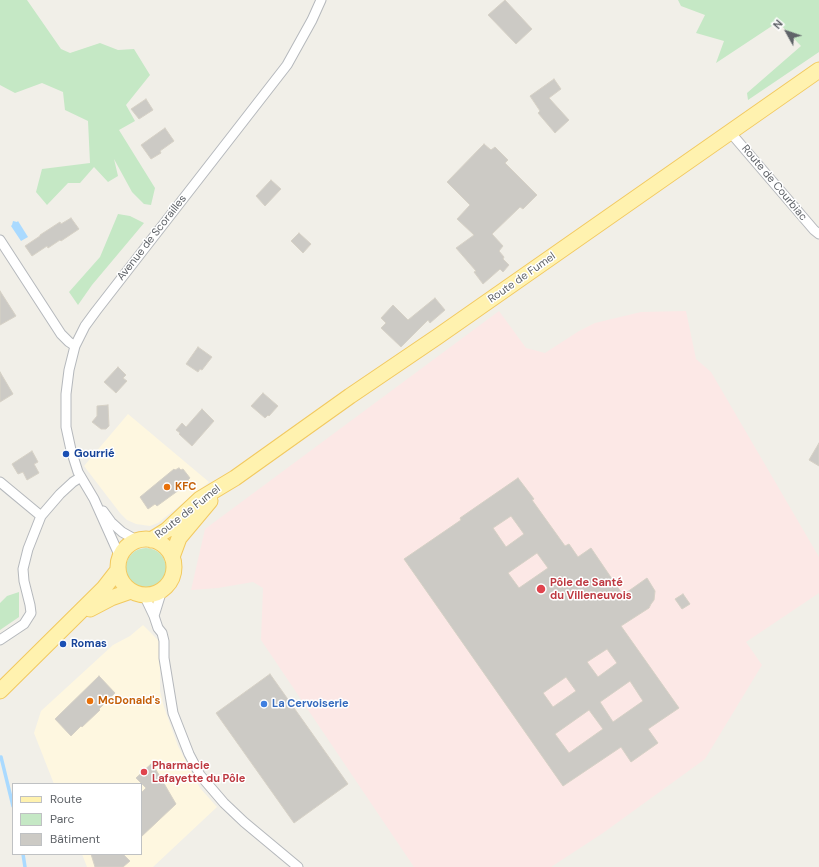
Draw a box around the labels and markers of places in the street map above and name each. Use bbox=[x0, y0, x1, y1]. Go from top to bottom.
place label: Gourrié bbox=[74, 447, 115, 461]
marker: Gourrié bbox=[61, 449, 71, 459]
place label: KFC bbox=[175, 480, 196, 494]
marker: KFC bbox=[162, 482, 172, 492]
place label: Pôle de Santé du Villeneuvois bbox=[550, 576, 632, 602]
marker: Pôle de Santé du Villeneuvois bbox=[535, 583, 547, 595]
place label: Romas bbox=[71, 637, 107, 651]
marker: Romas bbox=[58, 639, 68, 649]
place label: McDonald's bbox=[98, 694, 160, 708]
marker: McDonald's bbox=[85, 696, 95, 706]
place label: La Cervoiserie bbox=[272, 697, 349, 711]
marker: La Cervoiserie bbox=[259, 699, 269, 709]
place label: Pharmacie Lafayette du Pôle bbox=[152, 759, 245, 785]
marker: Pharmacie Lafayette du Pôle bbox=[139, 767, 149, 777]

